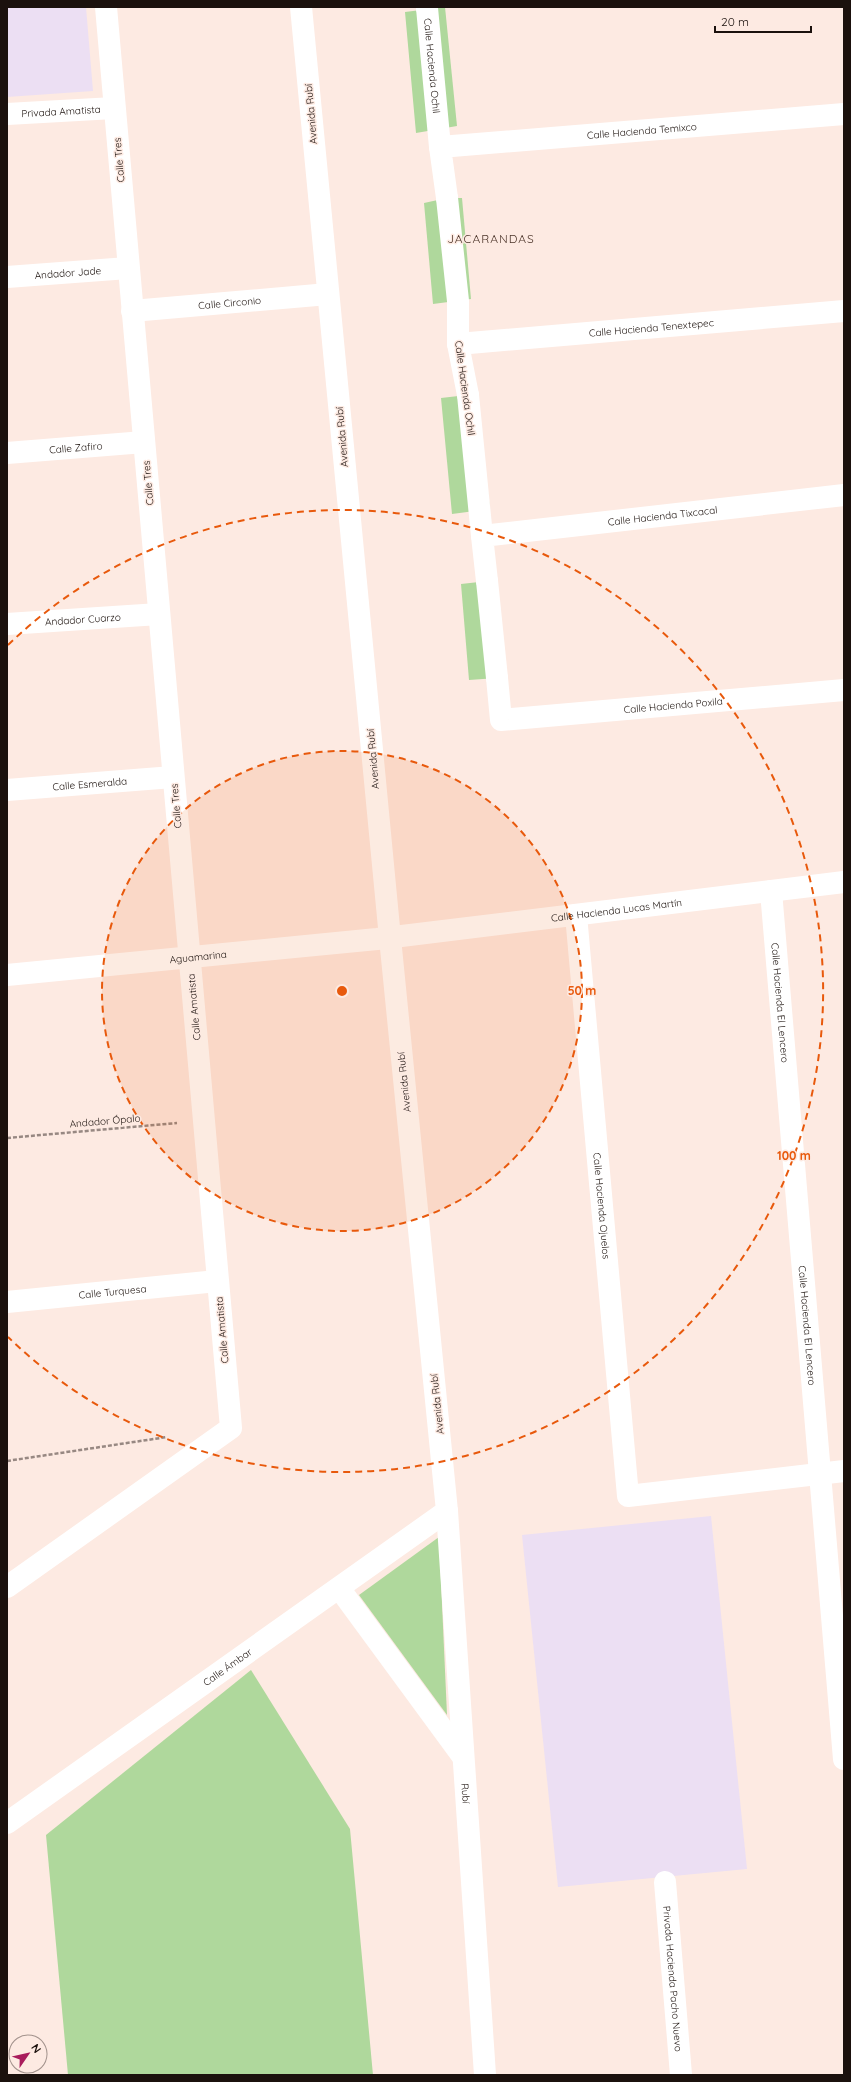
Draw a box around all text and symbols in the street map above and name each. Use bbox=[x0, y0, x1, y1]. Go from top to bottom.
scale bar bbox=[715, 8, 811, 34]
text: 20 m bbox=[721, 14, 749, 29]
street label: Calle Hacienda Ochil bbox=[421, 18, 443, 114]
street label: Avenida Rubí bbox=[302, 83, 320, 145]
street label: Privada Amatista bbox=[21, 102, 101, 120]
street label: Calle Hacienda Temixco bbox=[586, 120, 697, 141]
street label: Calle Tres bbox=[111, 137, 127, 183]
district label: JACARANDAS bbox=[447, 231, 535, 246]
street label: Andador Jade bbox=[34, 263, 102, 281]
street label: Calle Circonio bbox=[198, 293, 262, 312]
street label: Calle Hacienda Tenextepec bbox=[588, 316, 714, 339]
street label: Calle Hacienda Ochil bbox=[452, 340, 478, 436]
street label: Avenida Rubí bbox=[333, 406, 351, 468]
street label: Calle Zafiro bbox=[49, 439, 103, 456]
street label: Calle Tres bbox=[140, 460, 156, 506]
street label: Calle Hacienda Tixcacal bbox=[607, 503, 718, 528]
street label: Andador Cuarzo bbox=[44, 610, 121, 628]
street label: Calle Hacienda Poxila bbox=[623, 694, 723, 716]
street label: Avenida Rubí bbox=[364, 728, 382, 790]
street label: Calle Esmeralda bbox=[52, 774, 128, 793]
street label: Calle Tres bbox=[168, 783, 184, 829]
street label: Calle Hacienda Lucas Martín bbox=[550, 895, 683, 924]
street label: Calle Hacienda El Lencero bbox=[769, 942, 792, 1063]
street label: Aguamarina bbox=[169, 947, 227, 966]
street label: Calle Amatista bbox=[185, 973, 203, 1041]
text: 50 m bbox=[568, 983, 596, 998]
centre of rings bbox=[335, 984, 349, 998]
street label: Avenida Rubí bbox=[394, 1050, 414, 1113]
street label: Andador Ópalo bbox=[69, 1111, 141, 1131]
text: 100 m bbox=[777, 1148, 811, 1163]
street label: Calle Hacienda Ojuelos bbox=[591, 1152, 613, 1260]
street label: Calle Hacienda El Lencero bbox=[796, 1265, 819, 1386]
street label: Calle Turquesa bbox=[78, 1282, 147, 1301]
street label: Calle Amatista bbox=[213, 1296, 231, 1364]
street label: Avenida Rubí bbox=[427, 1372, 447, 1435]
street label: Calle Ámbar bbox=[200, 1645, 254, 1689]
street label: Rubí bbox=[459, 1783, 473, 1805]
street label: Privada Hacienda Pacho Nuevo bbox=[660, 1905, 686, 2052]
north arrow bbox=[8, 2034, 48, 2074]
text: N bbox=[28, 2041, 44, 2056]

